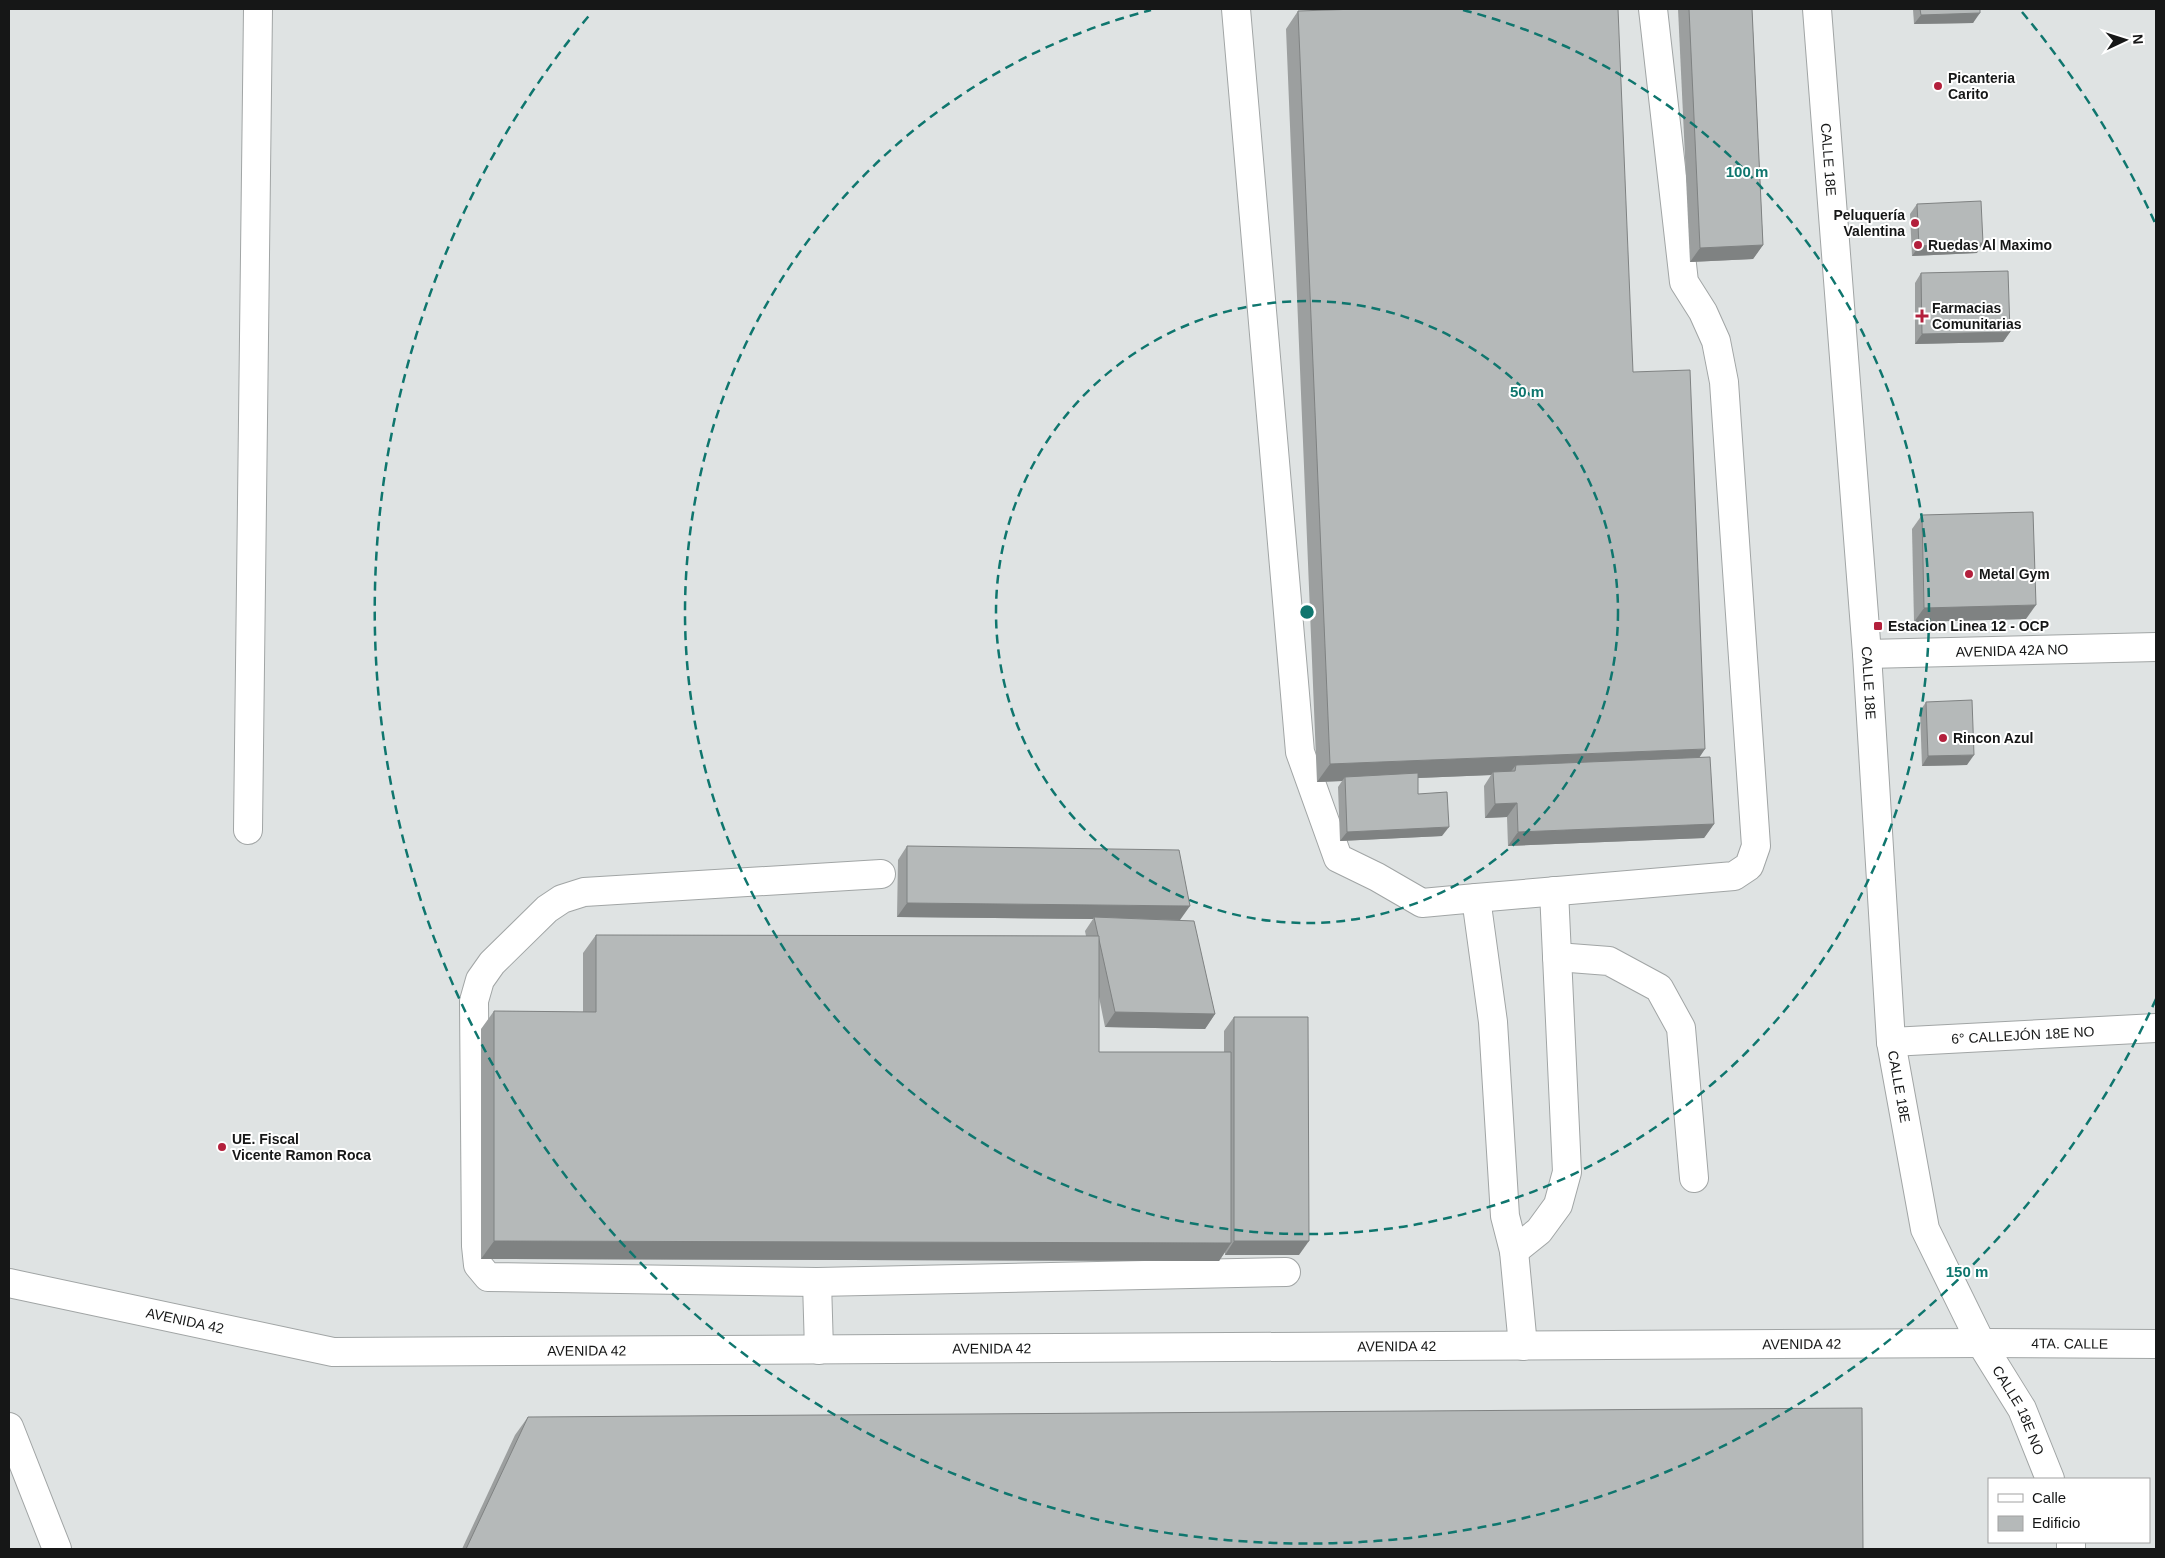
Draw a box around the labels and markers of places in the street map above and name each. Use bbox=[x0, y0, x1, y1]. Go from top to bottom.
place label: Picanteria Carito bbox=[1948, 70, 2015, 102]
marker: Picanteria Carito bbox=[1932, 80, 1944, 92]
place label: Peluquería Valentina bbox=[1833, 207, 1905, 239]
marker: Peluquería Valentina bbox=[1909, 217, 1921, 229]
place label: Ruedas Al Maximo bbox=[1928, 237, 2052, 253]
marker: Ruedas Al Maximo bbox=[1912, 239, 1924, 251]
place label: Farmacias Comunitarias bbox=[1932, 300, 2022, 332]
marker: Farmacias Comunitarias bbox=[1916, 310, 1928, 322]
place label: Metal Gym bbox=[1979, 566, 2050, 582]
marker: Metal Gym bbox=[1963, 568, 1975, 580]
centre of rings bbox=[1298, 603, 1316, 621]
place label: Estacion Linea 12 - OCP bbox=[1888, 618, 2049, 634]
marker: Estacion Linea 12 - OCP bbox=[1872, 620, 1884, 632]
place label: Rincon Azul bbox=[1953, 730, 2033, 746]
marker: Rincon Azul bbox=[1937, 732, 1949, 744]
place label: UE. Fiscal Vicente Ramon Roca bbox=[232, 1131, 371, 1163]
marker: UE. Fiscal Vicente Ramon Roca bbox=[216, 1141, 228, 1153]

